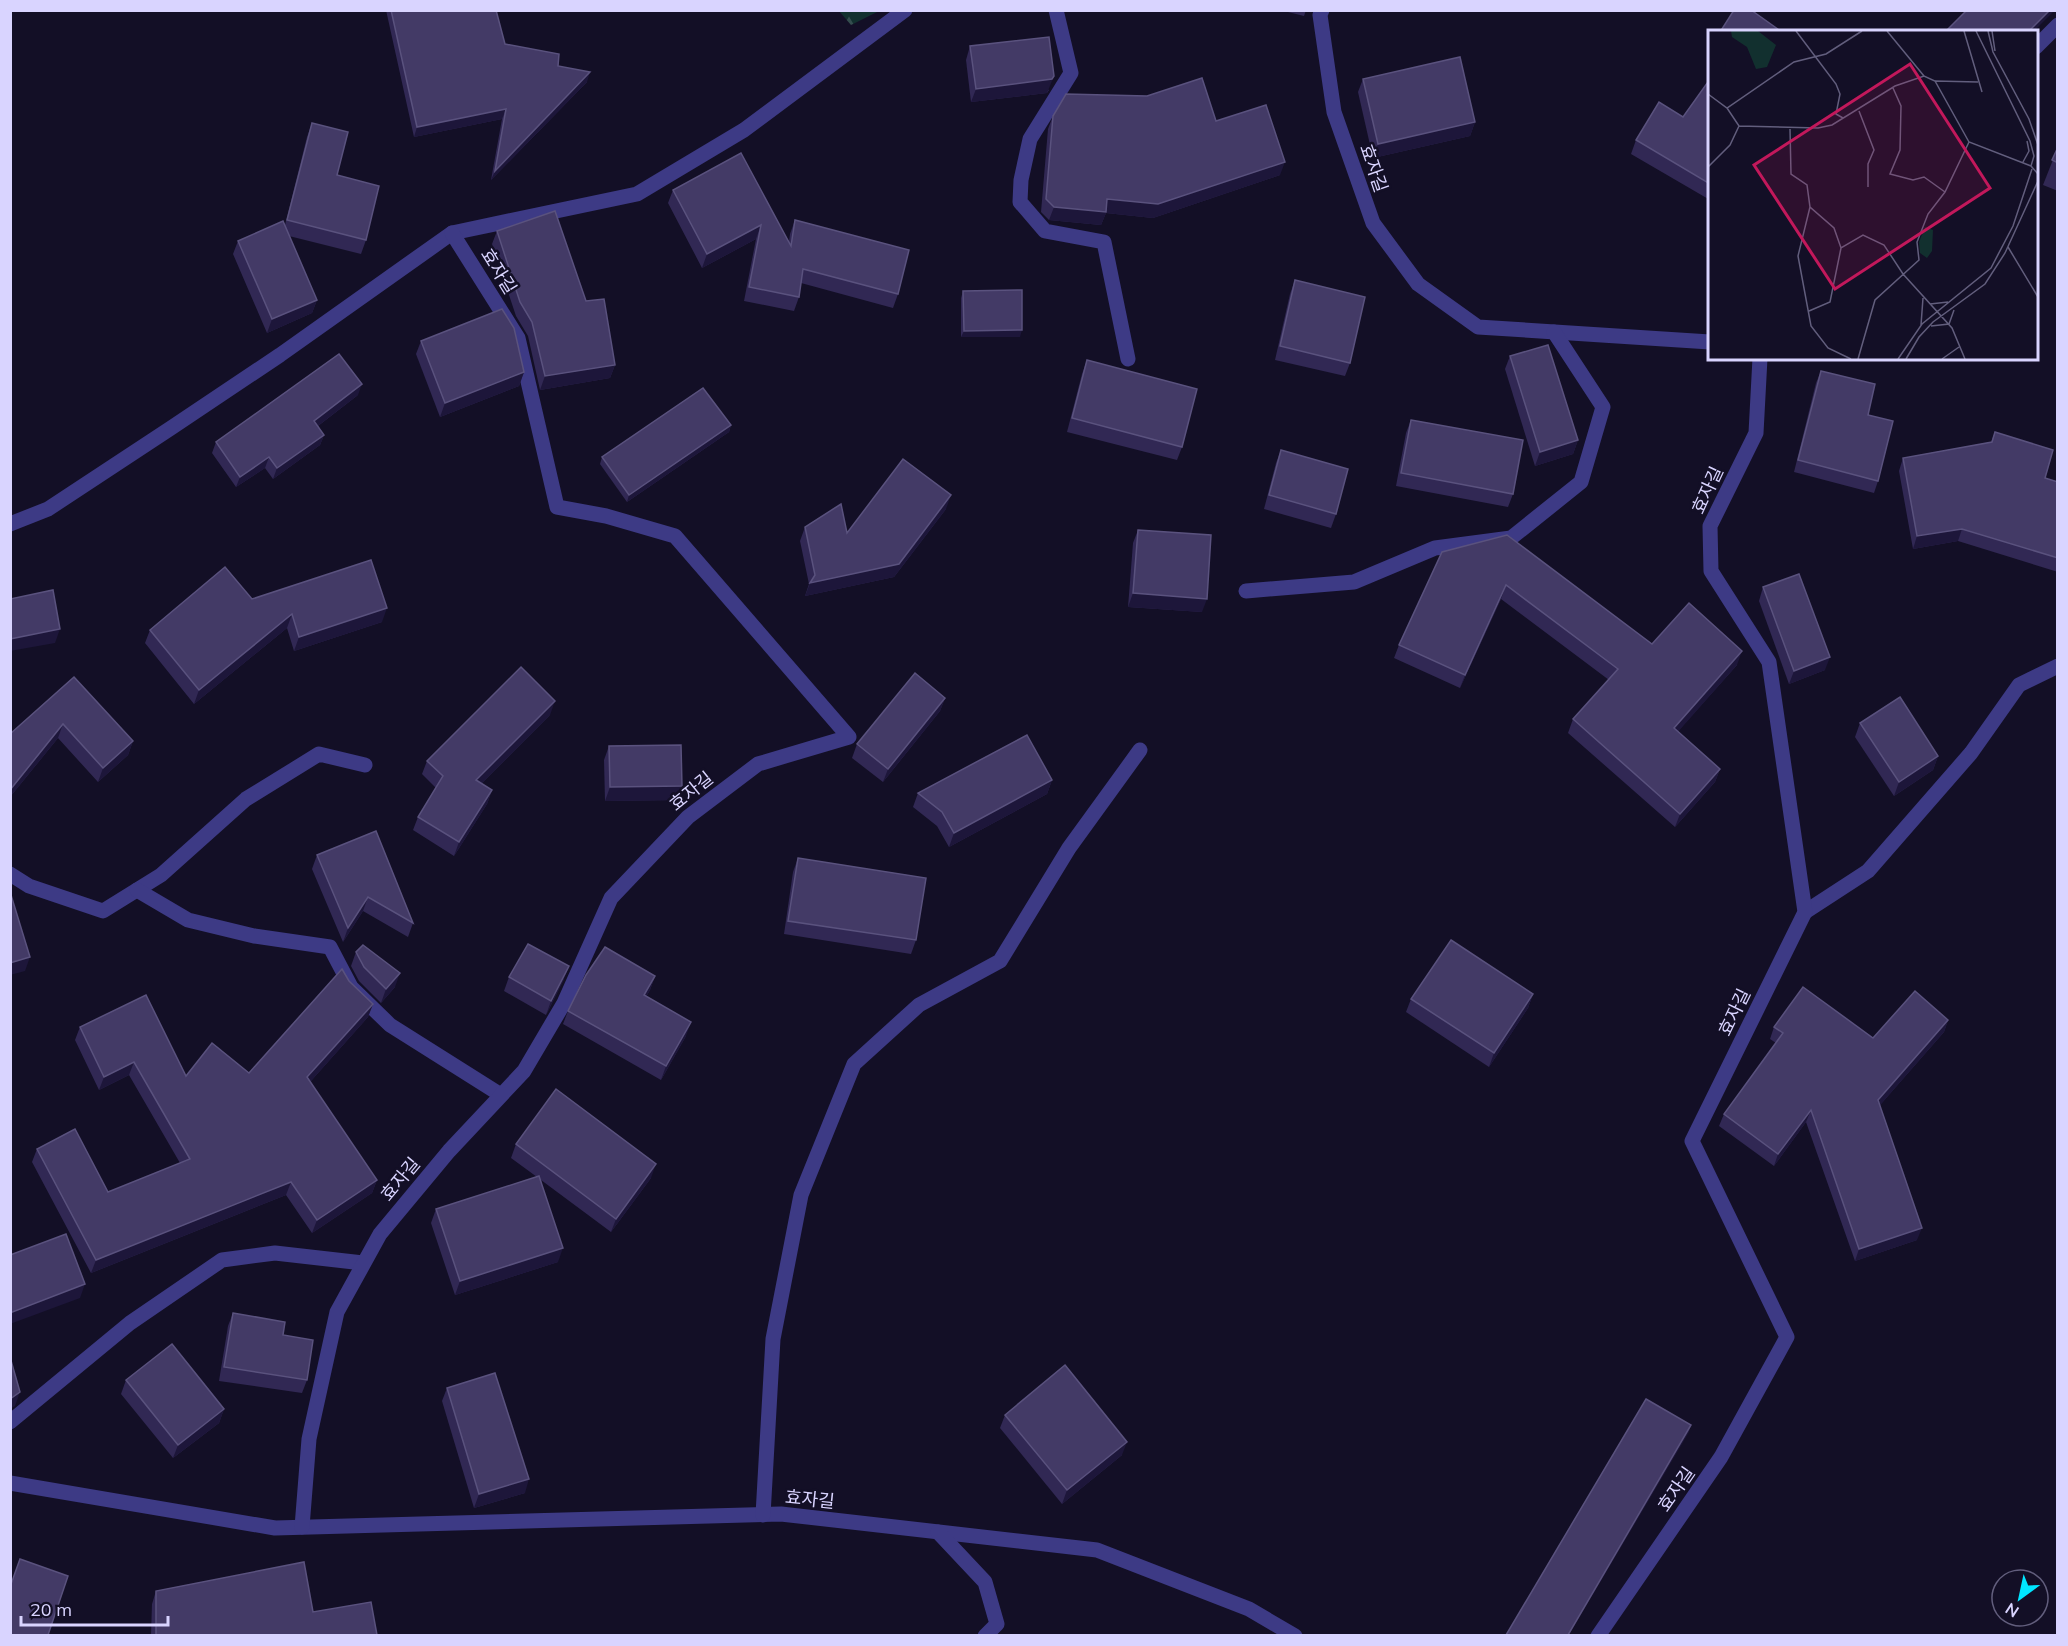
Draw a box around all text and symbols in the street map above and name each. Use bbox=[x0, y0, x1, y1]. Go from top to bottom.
inset map bbox=[1708, 30, 2038, 360]
street label: 효자길 bbox=[1355, 141, 1393, 195]
street label: 효자길 bbox=[476, 244, 522, 298]
street label: 효자길 bbox=[1686, 463, 1728, 517]
street label: 효자길 bbox=[664, 766, 718, 816]
street label: 효자길 bbox=[1713, 985, 1755, 1039]
street label: 효자길 bbox=[375, 1153, 425, 1205]
street label: 효자길 bbox=[1652, 1462, 1700, 1516]
street label: 효자길 bbox=[784, 1485, 836, 1513]
north arrow bbox=[1990, 1568, 2050, 1628]
scale bar bbox=[21, 1589, 168, 1627]
text: 20 m bbox=[30, 1598, 72, 1621]
text: N bbox=[2001, 1599, 2022, 1622]

